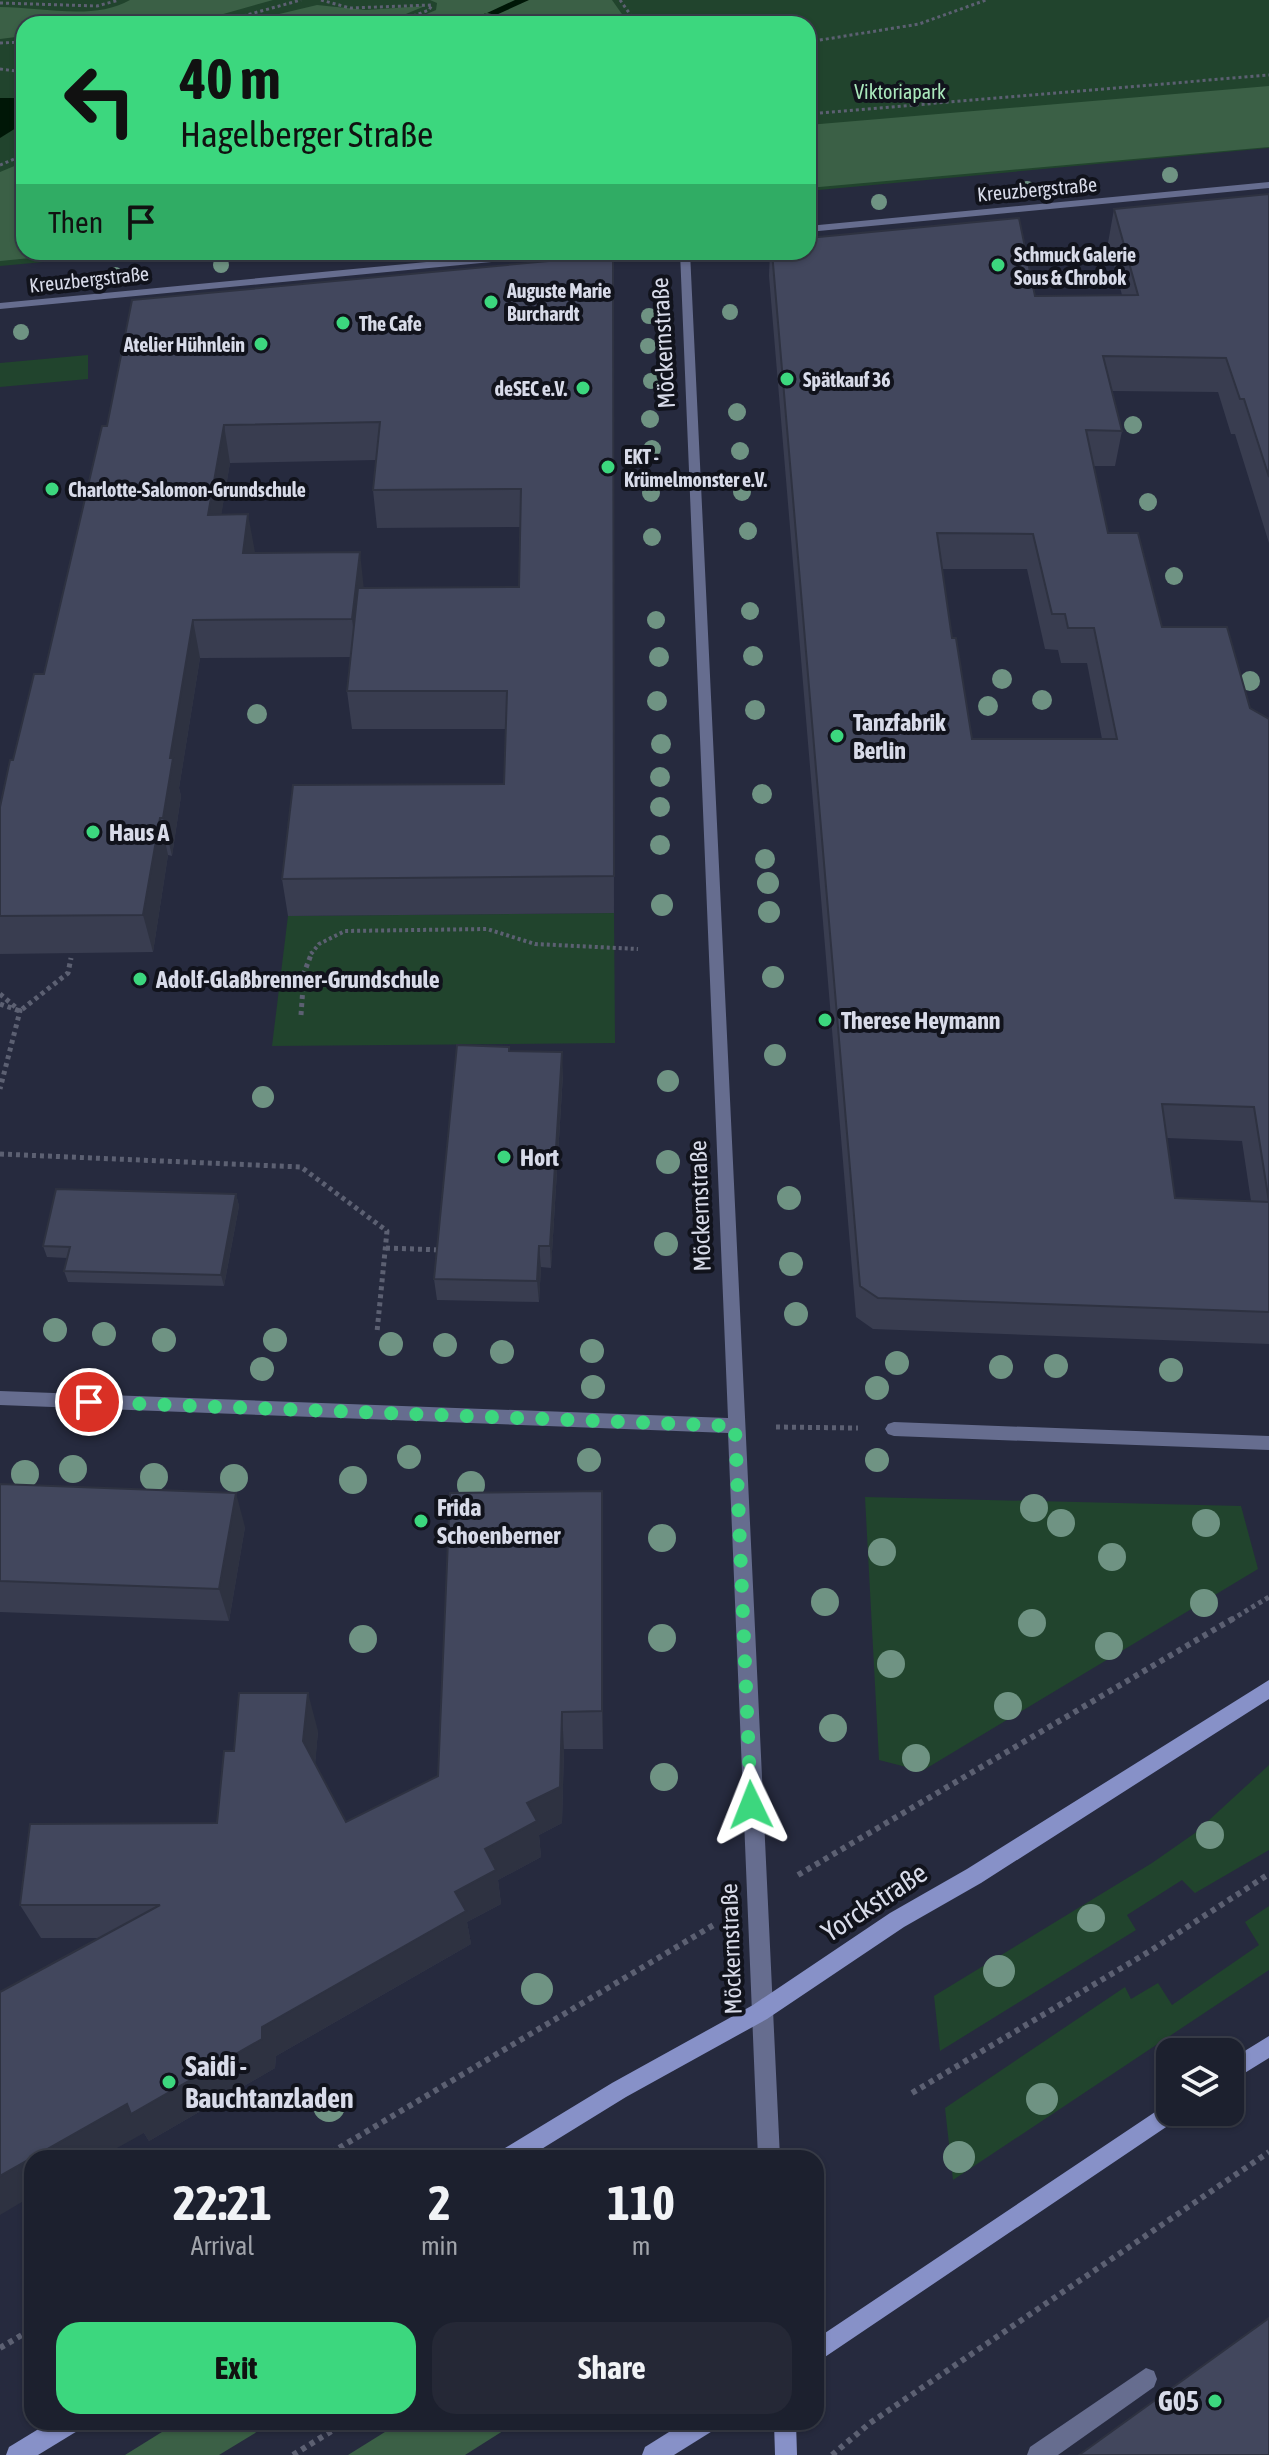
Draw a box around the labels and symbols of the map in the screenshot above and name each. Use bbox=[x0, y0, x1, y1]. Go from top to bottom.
park label: Viktoriapark bbox=[854, 80, 946, 103]
street label: Kreuzbergstraße bbox=[976, 172, 1098, 206]
place label: Schmuck Galerie Sous & Chrobok bbox=[1014, 243, 1136, 289]
marker: Schmuck Galerie Sous & Chrobok bbox=[989, 256, 1007, 274]
street label: Kreuzbergstraße bbox=[28, 261, 150, 297]
street label: Möckernstraße bbox=[646, 277, 680, 409]
place label: Auguste Marie Burchardt bbox=[506, 279, 611, 325]
marker: Auguste Marie Burchardt bbox=[482, 293, 500, 311]
place label: The Cafe bbox=[359, 312, 422, 335]
marker: The Cafe bbox=[334, 314, 352, 332]
place label: Atelier Hühnlein bbox=[123, 333, 245, 356]
marker: Atelier Hühnlein bbox=[252, 335, 270, 353]
place label: Spätkauf 36 bbox=[803, 368, 891, 391]
marker: Spätkauf 36 bbox=[778, 370, 796, 388]
place label: deSEC e.V. bbox=[495, 377, 567, 400]
marker: deSEC e.V. bbox=[574, 379, 592, 397]
place label: EKT - Krümelmonster e.V. bbox=[624, 445, 768, 491]
marker: EKT - Krümelmonster e.V. bbox=[599, 458, 617, 476]
place label: Charlotte-Salomon-Grundschule bbox=[68, 478, 306, 501]
marker: Charlotte-Salomon-Grundschule bbox=[43, 480, 61, 498]
place label: Tanzfabrik Berlin bbox=[853, 709, 946, 764]
marker: Tanzfabrik Berlin bbox=[828, 727, 846, 745]
place label: Haus A bbox=[109, 819, 169, 846]
marker: Haus A bbox=[84, 823, 102, 841]
place label: Adolf-Glaßbrenner-Grundschule bbox=[155, 966, 440, 993]
marker: Adolf-Glaßbrenner-Grundschule bbox=[131, 970, 149, 988]
place label: Therese Heymann bbox=[841, 1007, 1000, 1034]
marker: Therese Heymann bbox=[816, 1011, 834, 1029]
street label: Möckernstraße bbox=[684, 1140, 716, 1272]
place label: Hort bbox=[520, 1144, 559, 1171]
marker: Hort bbox=[495, 1148, 513, 1166]
pin bbox=[55, 1368, 123, 1436]
place label: Frida Schoenberner bbox=[437, 1494, 561, 1549]
marker: Frida Schoenberner bbox=[412, 1512, 430, 1530]
position arrow bbox=[709, 1763, 793, 1847]
street label: Yorckstraße bbox=[815, 1856, 933, 1948]
street label: Möckernstraße bbox=[715, 1883, 747, 2015]
place label: Saidi - Bauchtanzladen bbox=[185, 2050, 354, 2114]
marker: Saidi - Bauchtanzladen bbox=[160, 2073, 178, 2091]
place label: G05 bbox=[1158, 2385, 1199, 2417]
marker: G05 bbox=[1206, 2392, 1224, 2410]

